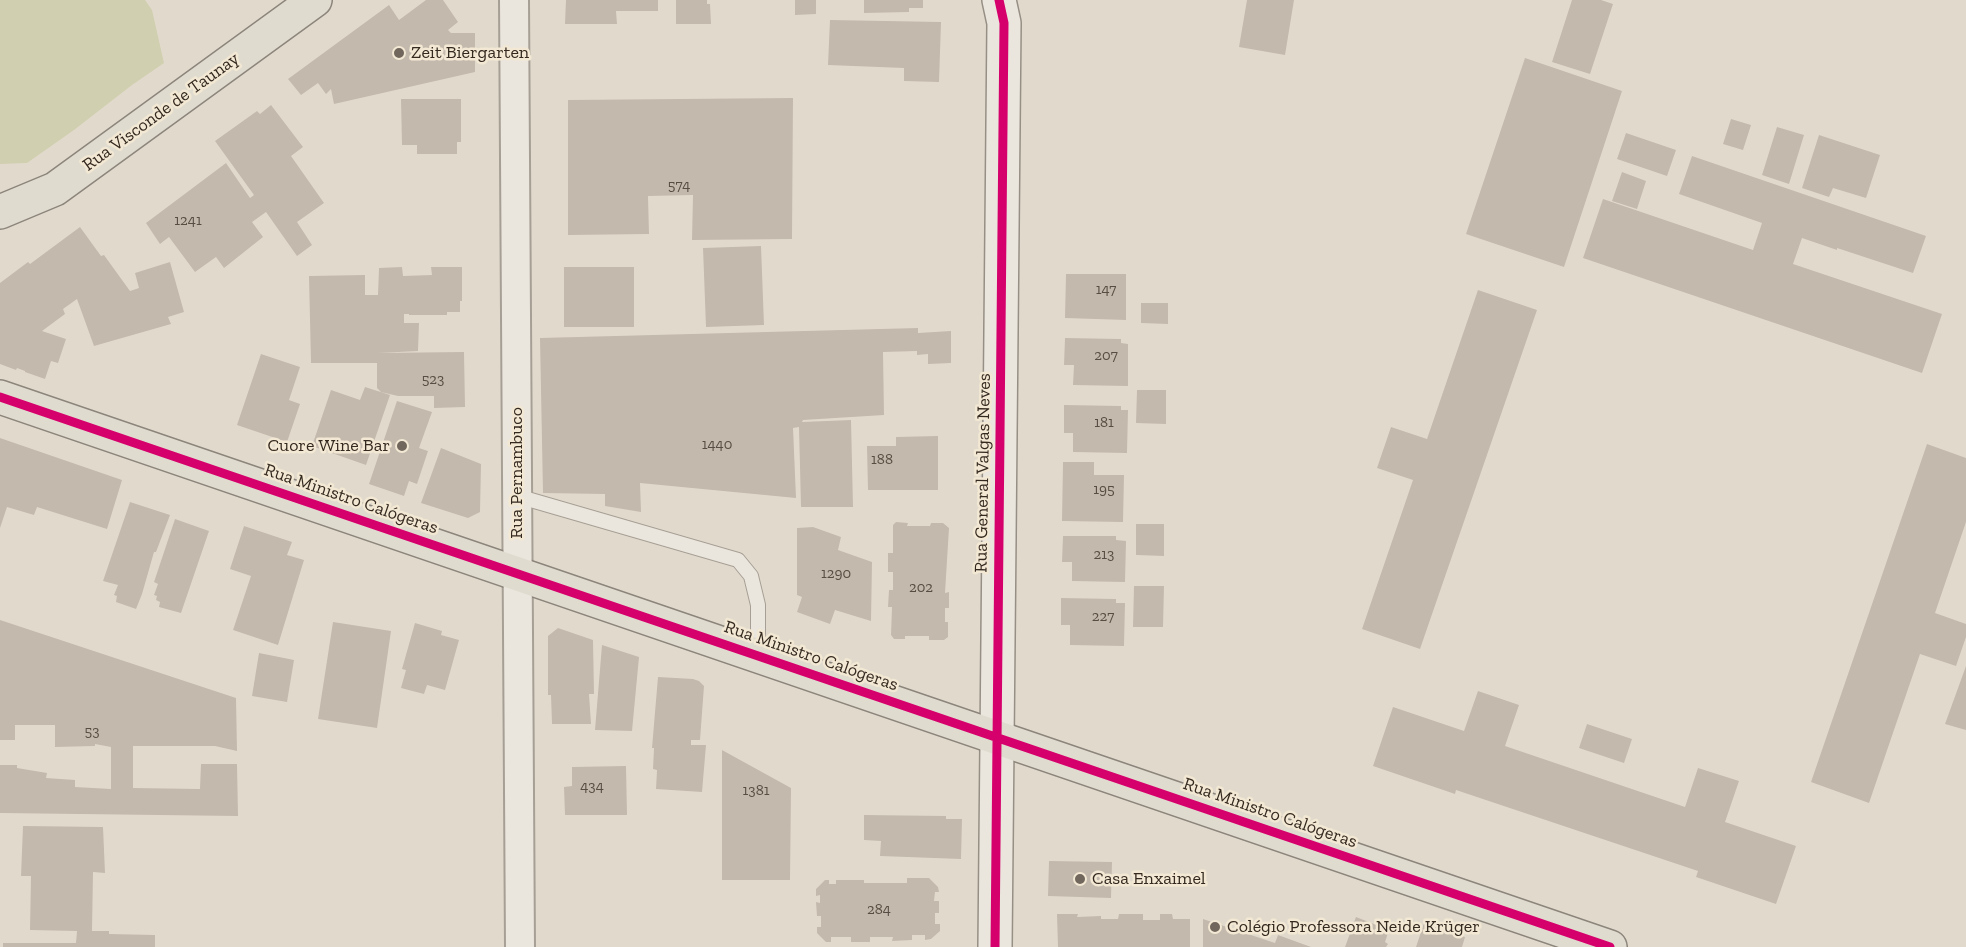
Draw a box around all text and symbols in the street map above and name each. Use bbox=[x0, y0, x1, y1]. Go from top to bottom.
place label: Zeit Biergarten bbox=[411, 42, 529, 64]
marker: Zeit Biergarten bbox=[392, 46, 406, 60]
street label: Rua Visconde de Taunay bbox=[79, 48, 243, 176]
house number: 574 bbox=[668, 177, 690, 195]
house number: 1241 bbox=[174, 212, 202, 230]
house number: 147 bbox=[1096, 281, 1116, 299]
house number: 207 bbox=[1094, 347, 1118, 365]
house number: 523 bbox=[422, 371, 444, 389]
street label: Rua General Valgas Neves bbox=[970, 373, 996, 573]
street label: Rua Pernambuco bbox=[506, 407, 528, 539]
house number: 181 bbox=[1094, 414, 1114, 432]
place label: Cuore Wine Bar bbox=[267, 435, 390, 457]
house number: 1440 bbox=[702, 436, 732, 454]
marker: Cuore Wine Bar bbox=[395, 439, 409, 453]
house number: 188 bbox=[871, 451, 893, 469]
street label: Rua Ministro Calógeras bbox=[261, 459, 441, 539]
house number: 195 bbox=[1093, 481, 1115, 499]
house number: 213 bbox=[1094, 546, 1114, 564]
house number: 1290 bbox=[821, 565, 851, 583]
house number: 202 bbox=[909, 579, 933, 597]
house number: 227 bbox=[1092, 608, 1114, 626]
street label: Rua Ministro Calógeras bbox=[721, 616, 901, 696]
house number: 53 bbox=[84, 723, 100, 741]
street label: Rua Ministro Calógeras bbox=[1180, 773, 1360, 853]
house number: 434 bbox=[580, 778, 604, 796]
house number: 1381 bbox=[743, 782, 769, 800]
place label: Casa Enxaimel bbox=[1092, 868, 1206, 890]
marker: Casa Enxaimel bbox=[1073, 872, 1087, 886]
house number: 284 bbox=[867, 901, 891, 919]
place label: Colégio Professora Neide Krüger bbox=[1227, 916, 1480, 938]
marker: Colégio Professora Neide Krüger bbox=[1208, 920, 1222, 934]

